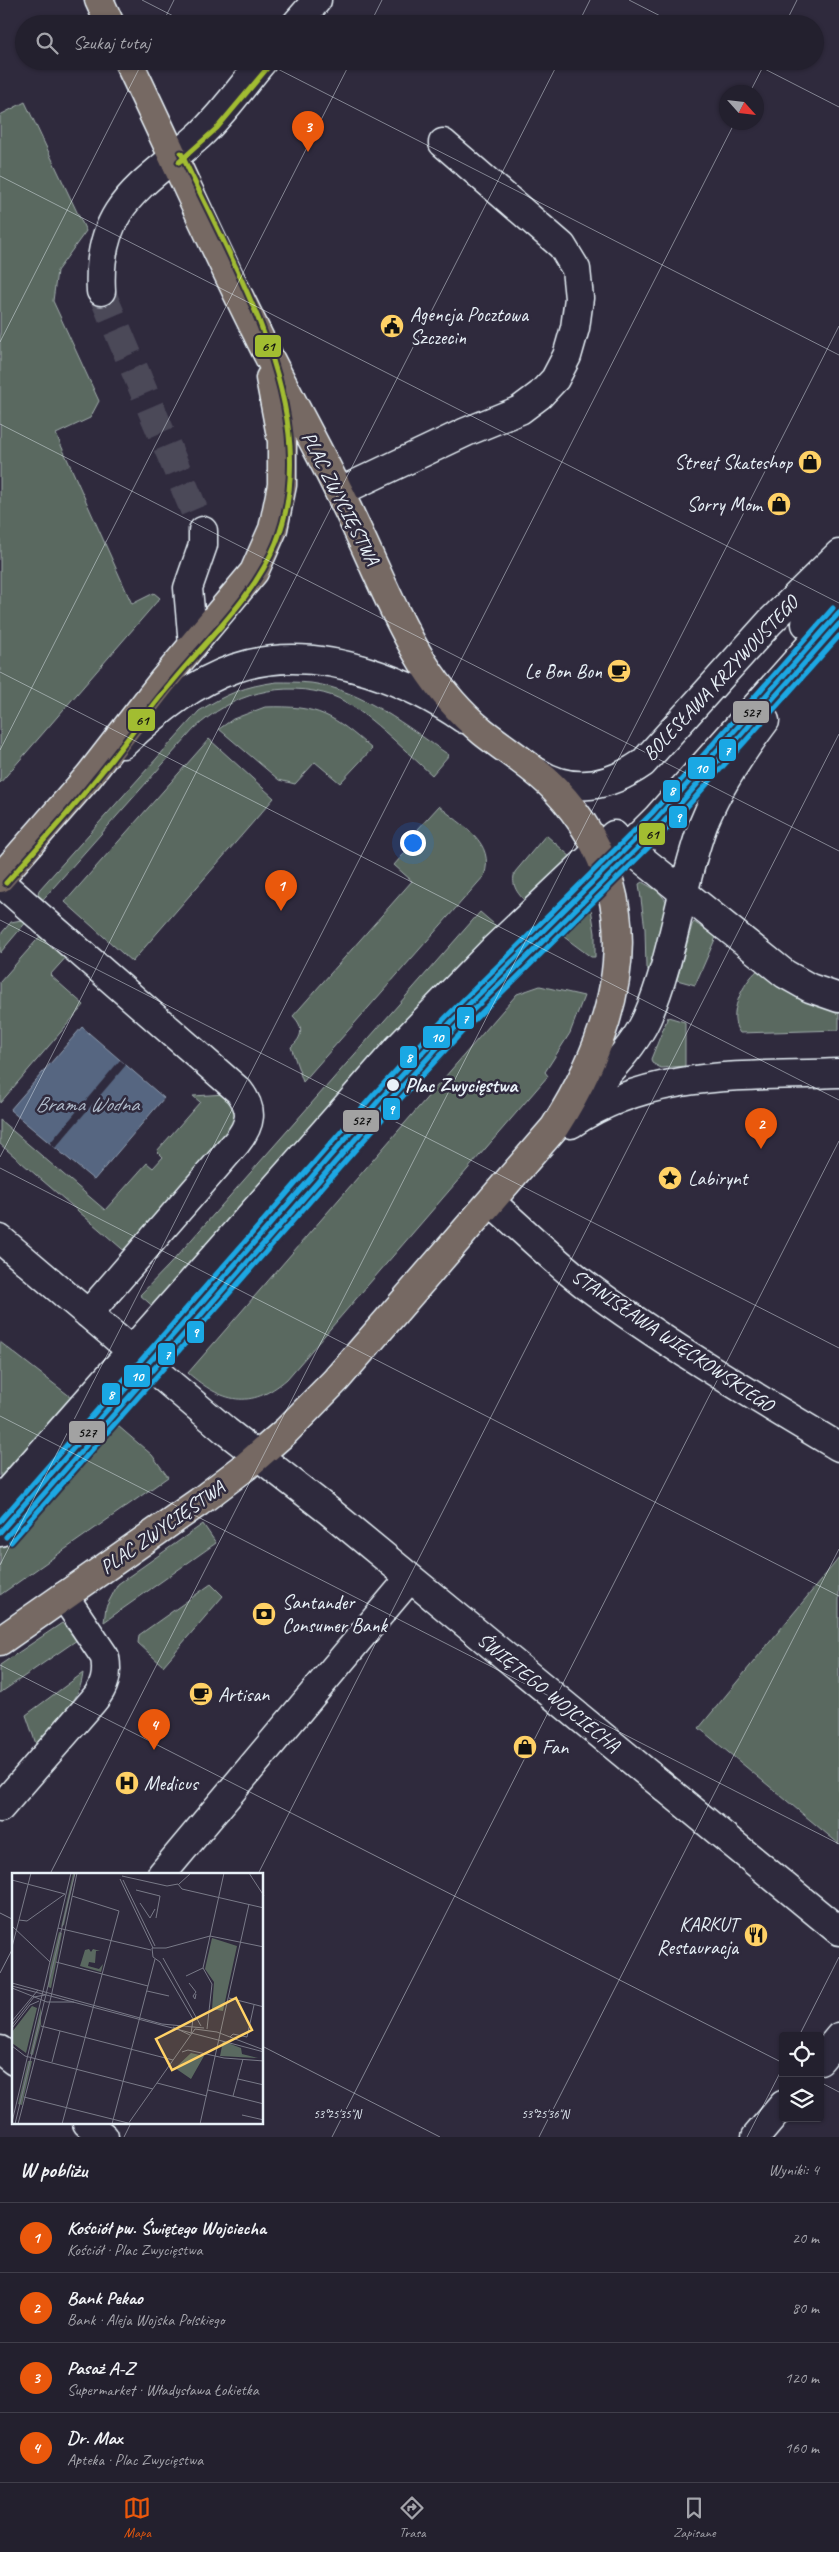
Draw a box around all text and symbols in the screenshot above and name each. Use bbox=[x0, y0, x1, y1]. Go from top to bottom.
search box bbox=[15, 15, 824, 70]
icon: search bbox=[33, 29, 61, 57]
text: Szukaj tutaj bbox=[73, 31, 150, 55]
north arrow bbox=[719, 85, 764, 130]
pin: 3 bbox=[292, 111, 324, 152]
place label: Agencja Pocztowa Szczecin bbox=[410, 302, 530, 350]
public building icon: Agencja Pocztowa Szczecin bbox=[379, 313, 405, 339]
line badge: 61 bbox=[254, 334, 282, 358]
text: 61 bbox=[262, 338, 276, 355]
street label: PLAC ZWYCIĘSTWA bbox=[296, 427, 385, 570]
shop icon: Street Skateshop bbox=[797, 449, 823, 475]
place label: Street Skateshop bbox=[674, 450, 793, 475]
shop icon: Sorry Mom bbox=[766, 491, 792, 517]
place label: Sorry Mom bbox=[687, 492, 764, 517]
street label: BOLESŁAWA KRZYWOUSTEGO bbox=[637, 589, 805, 766]
cafe icon: Le Bon Bon bbox=[606, 658, 632, 684]
place label: Le Bon Bon bbox=[525, 659, 603, 684]
line badge: 527 bbox=[732, 700, 770, 724]
text: 527 bbox=[742, 704, 762, 721]
line badge: 61 bbox=[127, 708, 156, 732]
text: 61 bbox=[136, 712, 150, 729]
line badge: 7 bbox=[718, 738, 737, 762]
text: 7 bbox=[724, 742, 732, 759]
line badge: 10 bbox=[687, 756, 716, 780]
text: 10 bbox=[695, 760, 709, 777]
line badge: 8 bbox=[662, 779, 681, 803]
text: 8 bbox=[669, 782, 677, 799]
line badge: 9 bbox=[668, 805, 688, 829]
text: 9 bbox=[675, 809, 683, 826]
line badge: 61 bbox=[638, 822, 666, 846]
text: 61 bbox=[646, 826, 660, 843]
your location bbox=[400, 830, 426, 856]
pin: 1 bbox=[265, 870, 297, 911]
line badge: 7 bbox=[456, 1006, 475, 1030]
text: 7 bbox=[462, 1010, 470, 1027]
line badge: 10 bbox=[422, 1025, 451, 1049]
text: 10 bbox=[431, 1029, 445, 1046]
line badge: 8 bbox=[399, 1045, 418, 1069]
text: 8 bbox=[406, 1049, 414, 1066]
place label: Plac Zwycięstwa bbox=[405, 1073, 519, 1098]
marker: Plac Zwycięstwa bbox=[385, 1077, 401, 1093]
water label: Brama Wodna bbox=[35, 1091, 140, 1117]
line badge: 9 bbox=[382, 1097, 401, 1121]
text: 9 bbox=[388, 1101, 396, 1118]
pin: 2 bbox=[745, 1108, 777, 1149]
line badge: 527 bbox=[342, 1109, 380, 1133]
text: 527 bbox=[352, 1112, 372, 1129]
place icon: Labirynt bbox=[657, 1165, 683, 1191]
place label: Labirynt bbox=[688, 1166, 750, 1191]
street label: STANISŁAWA WIĘCKOWSKIEGO bbox=[567, 1263, 780, 1419]
line badge: 9 bbox=[186, 1320, 205, 1344]
text: 9 bbox=[192, 1324, 200, 1341]
line badge: 7 bbox=[157, 1342, 176, 1366]
text: 7 bbox=[164, 1346, 172, 1363]
line badge: 10 bbox=[123, 1364, 151, 1388]
text: 10 bbox=[131, 1368, 145, 1385]
line badge: 8 bbox=[101, 1382, 121, 1406]
text: 8 bbox=[108, 1386, 116, 1403]
line badge: 527 bbox=[68, 1420, 106, 1444]
text: 527 bbox=[78, 1424, 98, 1441]
street label: PLAC ZWYCIĘSTWA bbox=[95, 1475, 230, 1580]
place label: Santander Consumer Bank bbox=[282, 1590, 389, 1638]
bank icon: Santander Consumer Bank bbox=[251, 1601, 277, 1627]
street label: ŚWIĘTEGO WOJCIECHA bbox=[472, 1627, 626, 1758]
cafe icon: Artisan bbox=[188, 1681, 214, 1707]
place label: Artisan bbox=[218, 1682, 270, 1707]
pin: 4 bbox=[138, 1709, 170, 1750]
shop icon: Fan bbox=[512, 1734, 538, 1760]
place label: Fan bbox=[542, 1735, 569, 1760]
hospital icon: Medicus bbox=[114, 1770, 140, 1796]
place label: Medicus bbox=[144, 1771, 200, 1796]
inset map bbox=[12, 1873, 264, 2124]
place label: KARKUT Restauracja bbox=[657, 1912, 742, 1960]
restaurant icon: KARKUT Restauracja bbox=[743, 1922, 769, 1948]
map controls bbox=[779, 2032, 824, 2122]
button: locate bbox=[779, 2032, 824, 2077]
button: layers bbox=[779, 2077, 824, 2122]
text: 53°25'35"N bbox=[313, 2106, 362, 2122]
text: 53°25'36"N bbox=[521, 2106, 570, 2122]
text: W pobliżu bbox=[20, 2157, 87, 2183]
text: Wyniki: 4 bbox=[768, 2160, 819, 2180]
text: Kościół pw. Świętego Wojciecha bbox=[67, 2216, 266, 2240]
text: 1 bbox=[32, 2228, 40, 2248]
text: 20 m bbox=[792, 2228, 819, 2248]
text: Kościół · Plac Zwycięstwa bbox=[67, 2240, 203, 2260]
text: Bank Pekao bbox=[67, 2286, 143, 2310]
text: 2 bbox=[32, 2298, 40, 2318]
text: 80 m bbox=[792, 2298, 819, 2318]
text: Bank · Aleja Wojska Polskiego bbox=[67, 2310, 224, 2330]
text: Pasaż A-Z bbox=[67, 2356, 134, 2380]
text: 3 bbox=[32, 2368, 40, 2388]
text: 120 m bbox=[785, 2368, 819, 2388]
text: Supermarket · Władysława Łokietka bbox=[67, 2380, 259, 2400]
text: Dr. Max bbox=[67, 2426, 122, 2450]
text: 4 bbox=[32, 2438, 40, 2458]
text: 160 m bbox=[785, 2438, 819, 2458]
text: Apteka · Plac Zwycięstwa bbox=[67, 2450, 203, 2470]
tab: Mapa bbox=[123, 2494, 151, 2541]
tab: Trasa bbox=[398, 2494, 426, 2541]
tab: Zapisane bbox=[673, 2494, 716, 2541]

